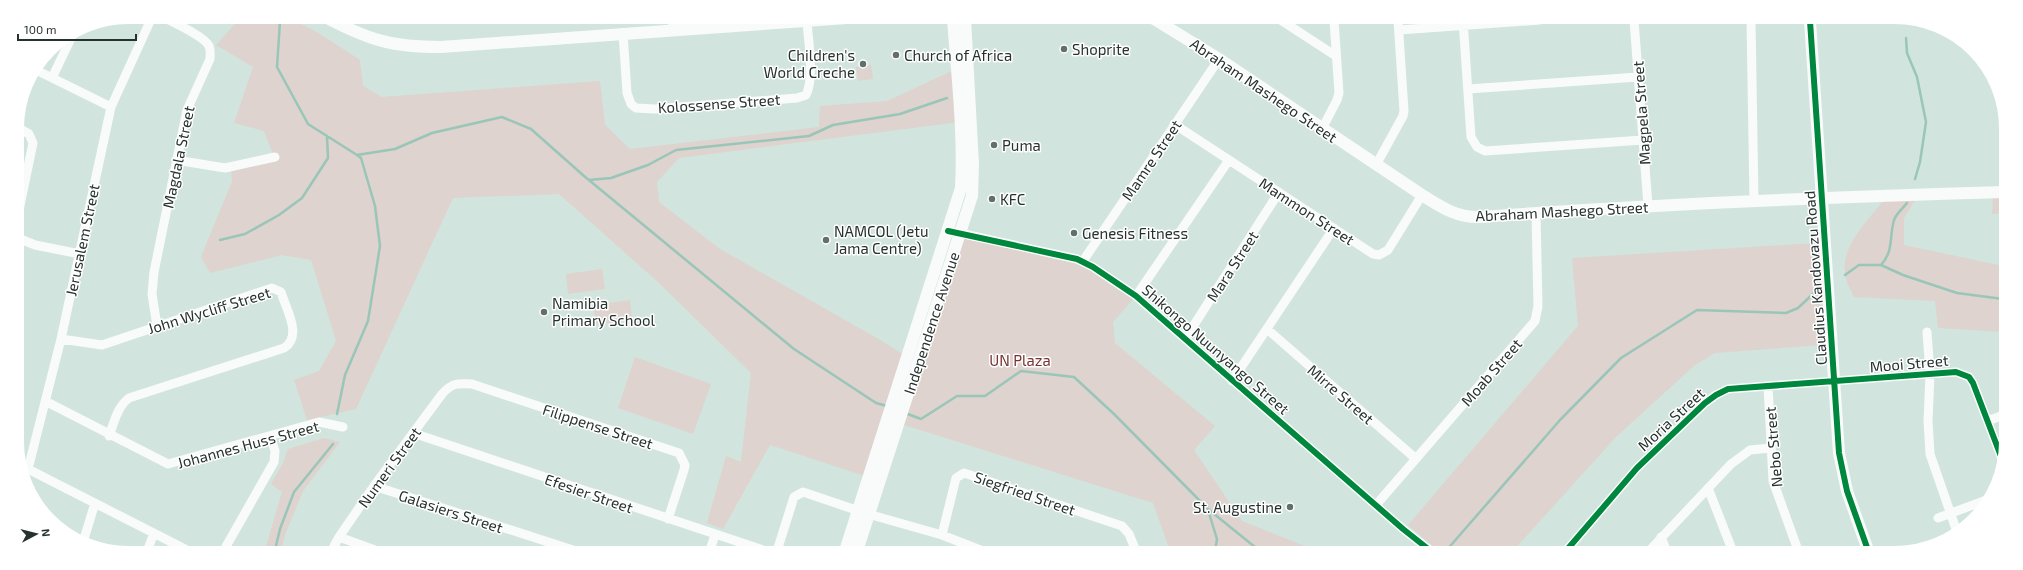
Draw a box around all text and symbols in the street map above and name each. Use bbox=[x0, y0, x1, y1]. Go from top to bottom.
scale bar bbox=[18, 16, 136, 42]
text: 100 m bbox=[24, 22, 56, 36]
street label: Abraham Mashego Street bbox=[1187, 34, 1341, 146]
place label: Shoprite bbox=[1072, 40, 1130, 58]
marker: Shoprite bbox=[1059, 44, 1069, 54]
place label: Children's World Creche bbox=[764, 46, 855, 81]
place label: Church of Africa bbox=[904, 46, 1012, 64]
marker: Church of Africa bbox=[891, 50, 901, 60]
marker: Children's World Creche bbox=[858, 59, 868, 69]
street label: Magpela Street bbox=[1628, 60, 1654, 166]
street label: Kolossense Street bbox=[657, 90, 781, 116]
street label: Magdala Street bbox=[158, 104, 198, 210]
street label: Mamre Street bbox=[1117, 116, 1185, 204]
place label: Puma bbox=[1002, 136, 1041, 154]
marker: Puma bbox=[989, 140, 999, 150]
street label: Mammon Street bbox=[1256, 174, 1358, 249]
street label: Jerusalem Street bbox=[61, 182, 103, 298]
place label: KFC bbox=[1000, 190, 1026, 208]
street label: Claudius Kandovazu Road bbox=[1800, 190, 1830, 366]
marker: KFC bbox=[987, 194, 997, 204]
street label: Abraham Mashego Street bbox=[1475, 197, 1649, 225]
place label: NAMCOL (Jetu Jama Centre) bbox=[834, 222, 929, 257]
place label: Genesis Fitness bbox=[1082, 224, 1188, 242]
street label: Mara Street bbox=[1202, 227, 1262, 305]
marker: Genesis Fitness bbox=[1069, 228, 1079, 238]
marker: NAMCOL (Jetu Jama Centre) bbox=[821, 235, 831, 245]
street label: Independence Avenue bbox=[899, 250, 963, 396]
street label: Shikongo Nuunyango Street bbox=[1139, 280, 1293, 418]
street label: John Wycliff Street bbox=[145, 283, 273, 337]
place label: Namibia Primary School bbox=[552, 294, 655, 329]
marker: Namibia Primary School bbox=[539, 307, 549, 317]
street label: Moab Street bbox=[1457, 334, 1525, 409]
park label: UN Plaza bbox=[989, 351, 1051, 369]
street label: Mooi Street bbox=[1869, 351, 1949, 375]
street label: Mirre Street bbox=[1304, 360, 1378, 428]
street label: Moria Street bbox=[1634, 383, 1708, 454]
street label: Filippense Street bbox=[541, 400, 656, 452]
street label: Nebo Street bbox=[1760, 406, 1785, 488]
street label: Johannes Huss Street bbox=[175, 416, 321, 472]
street label: Numeri Street bbox=[354, 423, 424, 511]
street label: Siegfried Street bbox=[972, 467, 1078, 519]
street label: Efesier Street bbox=[542, 469, 636, 517]
street label: Galasiers Street bbox=[397, 486, 506, 536]
place label: St. Augustine bbox=[1193, 498, 1282, 516]
marker: St. Augustine bbox=[1285, 502, 1295, 512]
north arrow bbox=[16, 514, 56, 554]
text: N bbox=[39, 528, 53, 538]

